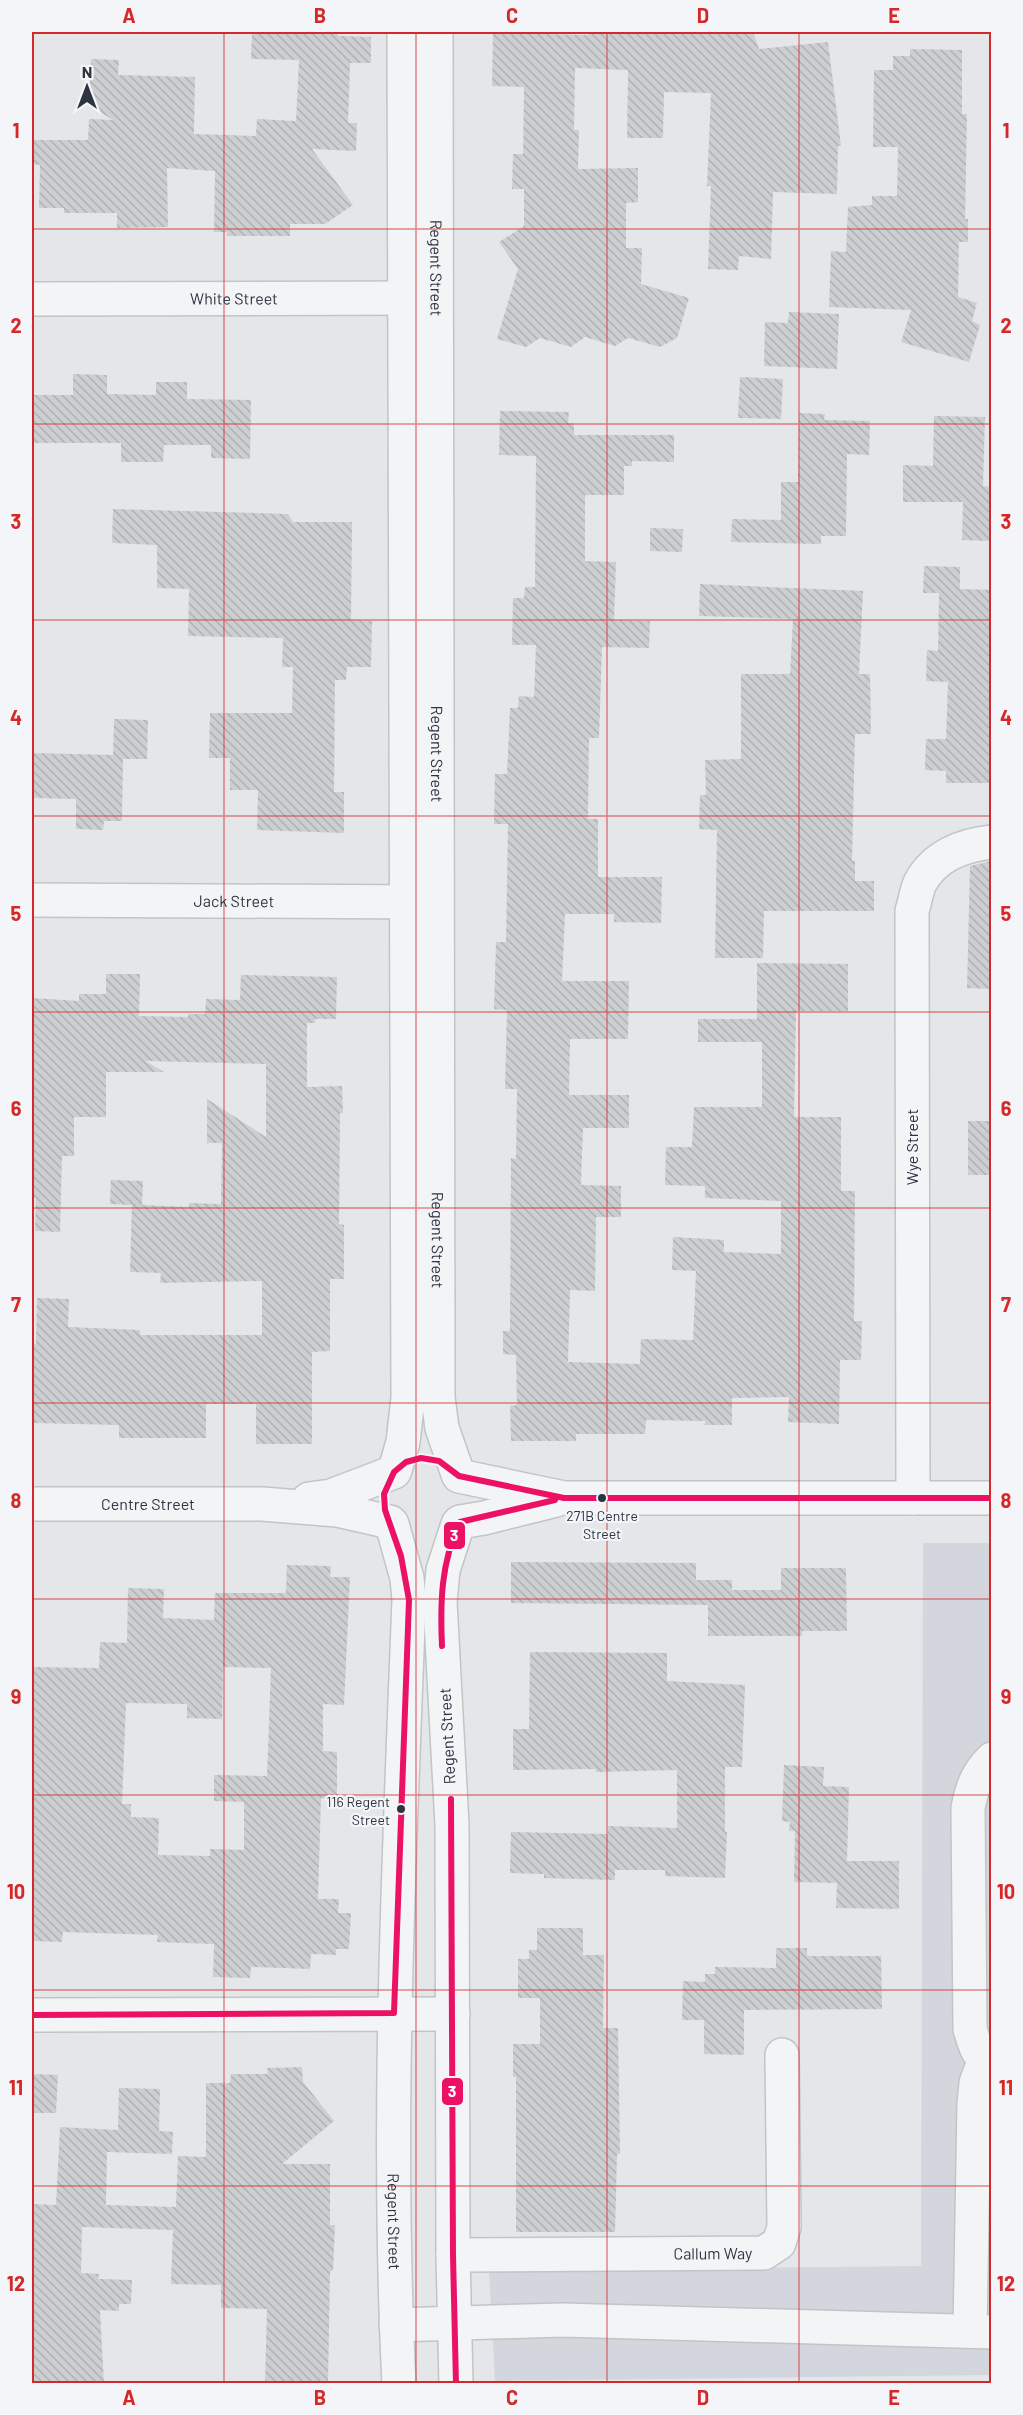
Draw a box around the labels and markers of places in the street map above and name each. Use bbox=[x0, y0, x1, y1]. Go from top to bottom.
marker: 271B Centre Street bbox=[596, 1492, 608, 1504]
place label: 271B Centre Street bbox=[566, 1507, 638, 1542]
place label: 116 Regent Street bbox=[327, 1793, 390, 1828]
marker: 116 Regent Street bbox=[395, 1803, 407, 1815]

